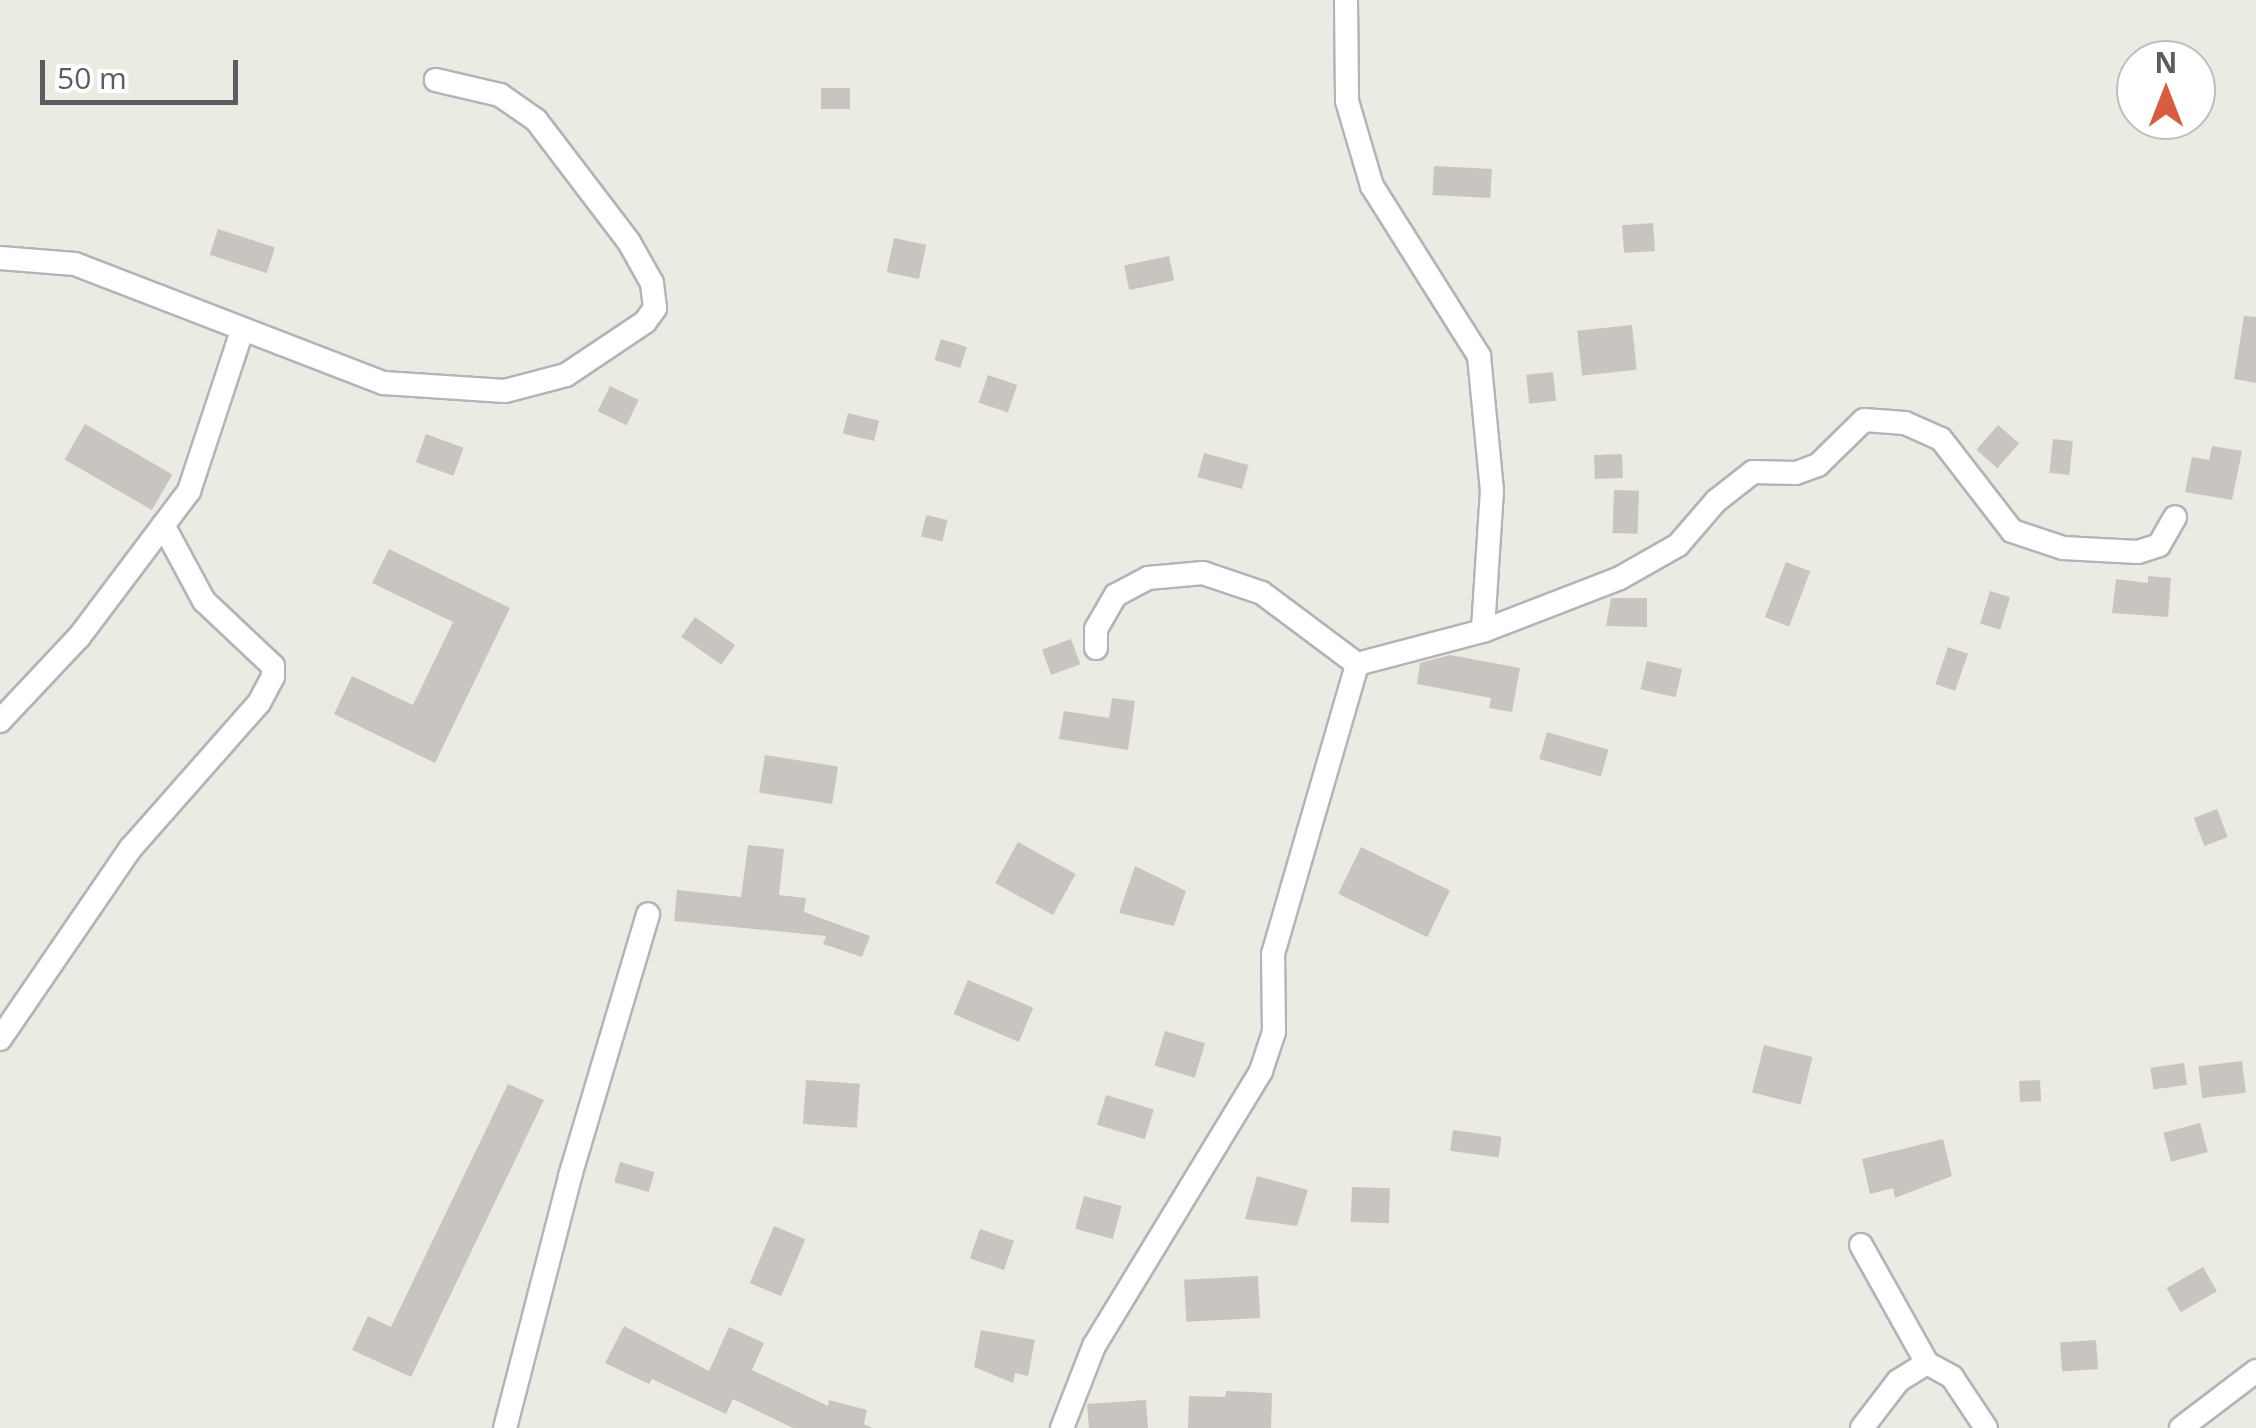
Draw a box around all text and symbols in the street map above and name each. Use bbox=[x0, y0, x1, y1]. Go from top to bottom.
scale bar bbox=[45, 40, 242, 102]
north arrow bbox=[2116, 40, 2216, 140]
text: N bbox=[2155, 43, 2177, 81]
text: 50 m bbox=[57, 57, 127, 98]

